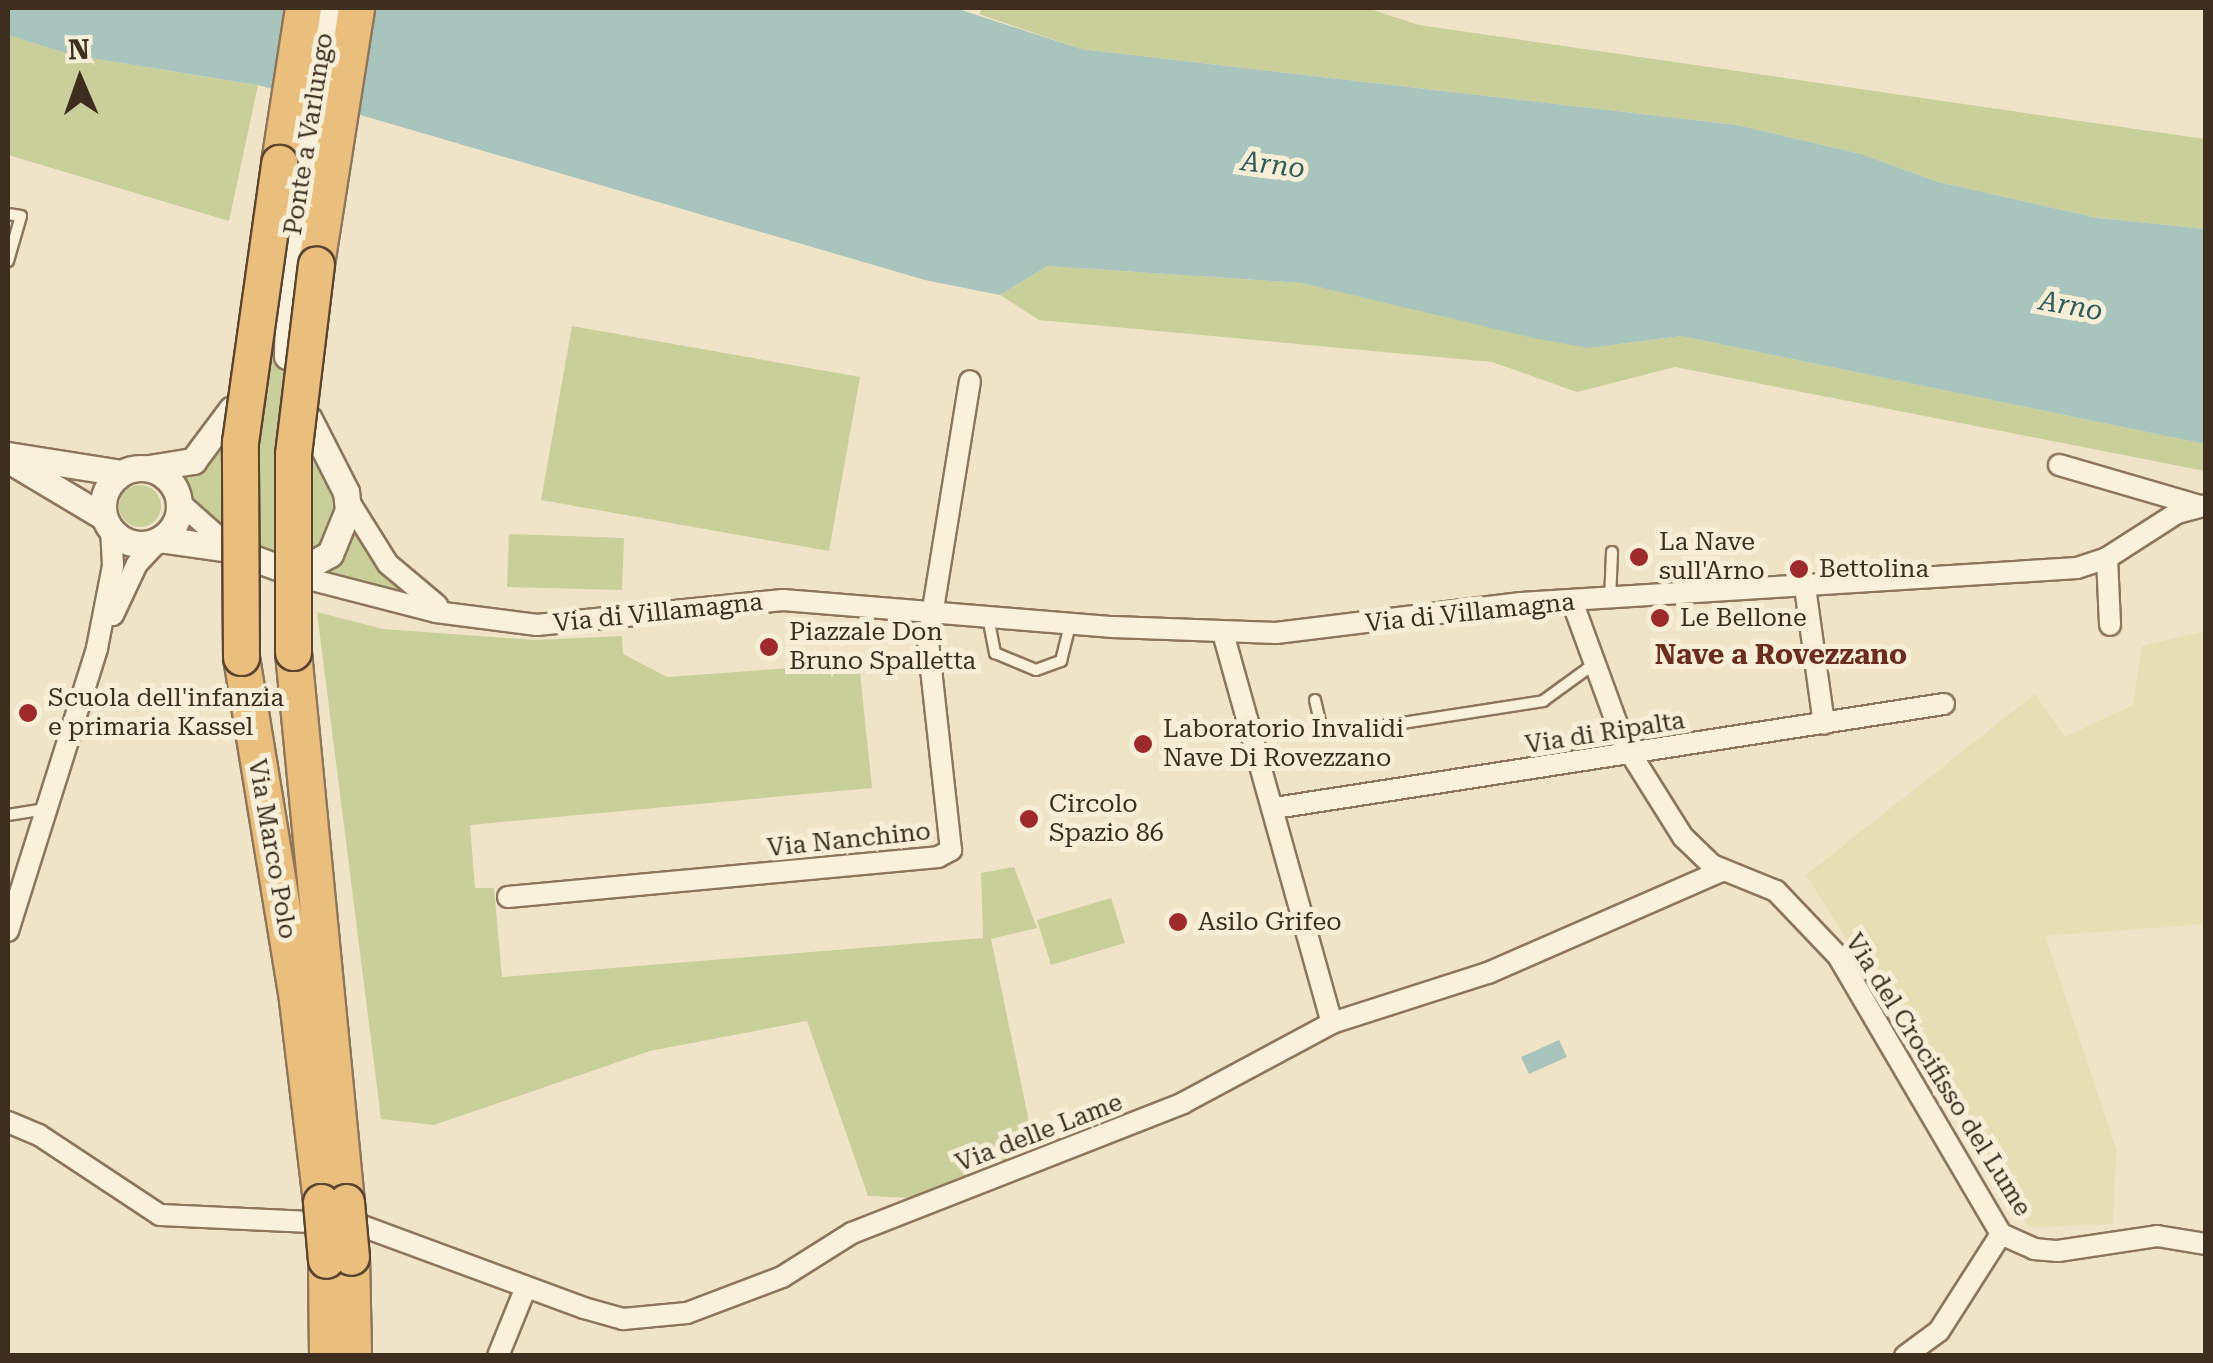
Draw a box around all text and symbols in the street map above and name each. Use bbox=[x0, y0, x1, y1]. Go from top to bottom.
north arrow bbox=[30, 30, 130, 130]
street label: Ponte a Varlungo bbox=[278, 31, 340, 237]
text: N bbox=[68, 33, 90, 66]
water label: Arno bbox=[1239, 144, 1307, 186]
water label: Arno bbox=[2037, 284, 2105, 328]
place label: La Nave sull'Arno bbox=[1659, 528, 1764, 587]
marker: La Nave sull'Arno bbox=[1628, 546, 1650, 568]
place label: Bettolina bbox=[1819, 554, 1929, 584]
marker: Bettolina bbox=[1788, 558, 1810, 580]
street label: Via di Villamagna bbox=[552, 587, 764, 639]
street label: Via di Villamagna bbox=[1364, 587, 1576, 639]
place label: Le Bellone bbox=[1680, 603, 1807, 633]
marker: Le Bellone bbox=[1649, 607, 1671, 629]
place label: Piazzale Don Bruno Spalletta bbox=[789, 618, 976, 677]
marker: Piazzale Don Bruno Spalletta bbox=[758, 636, 780, 658]
district label: Nave a Rovezzano bbox=[1655, 638, 1907, 672]
place label: Scuola dell'infanzia e primaria Kassel bbox=[48, 684, 284, 743]
marker: Scuola dell'infanzia e primaria Kassel bbox=[17, 702, 39, 724]
street label: Via di Ripalta bbox=[1523, 706, 1687, 760]
place label: Laboratorio Invalidi Nave Di Rovezzano bbox=[1163, 715, 1404, 774]
marker: Laboratorio Invalidi Nave Di Rovezzano bbox=[1132, 733, 1154, 755]
street label: Via Marco Polo bbox=[241, 757, 303, 941]
place label: Circolo Spazio 86 bbox=[1049, 790, 1164, 849]
marker: Circolo Spazio 86 bbox=[1018, 808, 1040, 830]
street label: Via Nanchino bbox=[766, 817, 932, 863]
place label: Asilo Grifeo bbox=[1198, 907, 1342, 937]
marker: Asilo Grifeo bbox=[1167, 911, 1189, 933]
street label: Via del Crocifisso del Lume bbox=[1838, 928, 2038, 1222]
street label: Via delle Lame bbox=[951, 1087, 1127, 1179]

